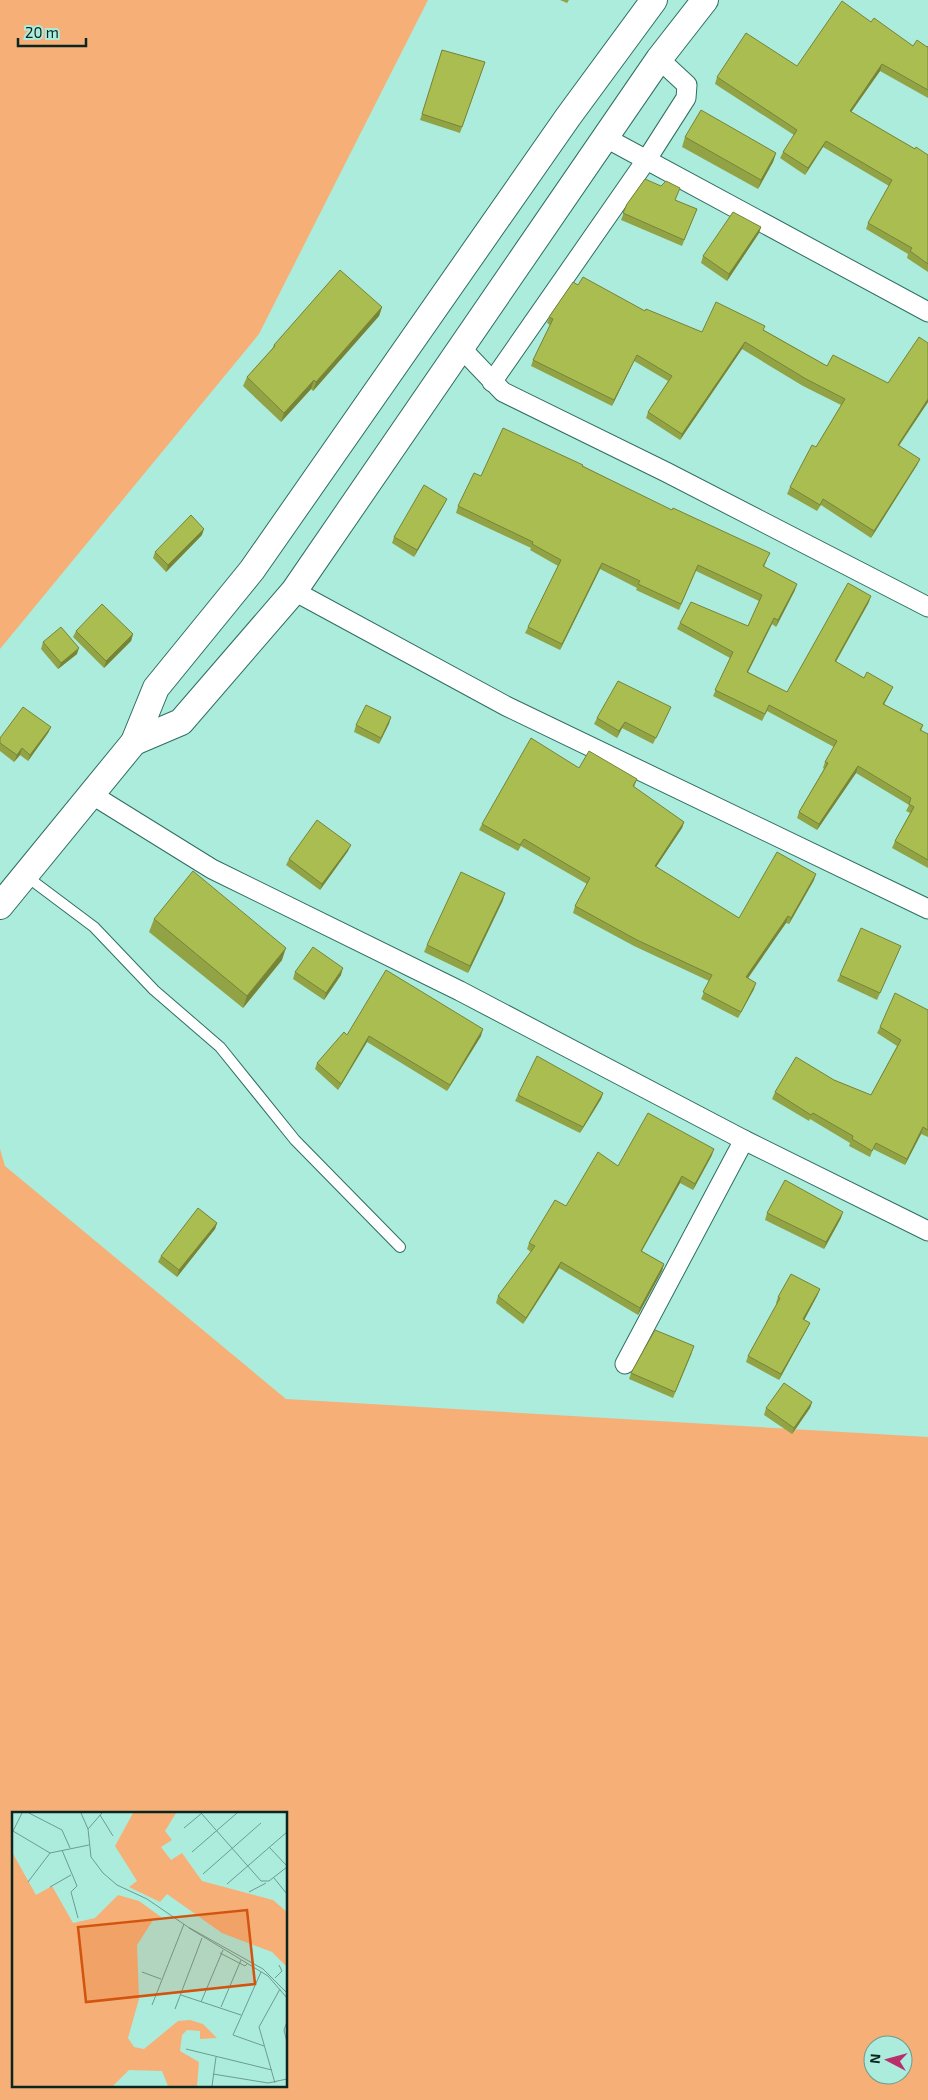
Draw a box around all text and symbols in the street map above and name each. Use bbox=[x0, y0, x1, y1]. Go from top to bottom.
scale bar bbox=[18, 15, 85, 47]
text: 20 m bbox=[25, 23, 59, 41]
inset map bbox=[12, 1812, 288, 2088]
north arrow bbox=[863, 2035, 913, 2085]
text: N bbox=[866, 2053, 884, 2065]

